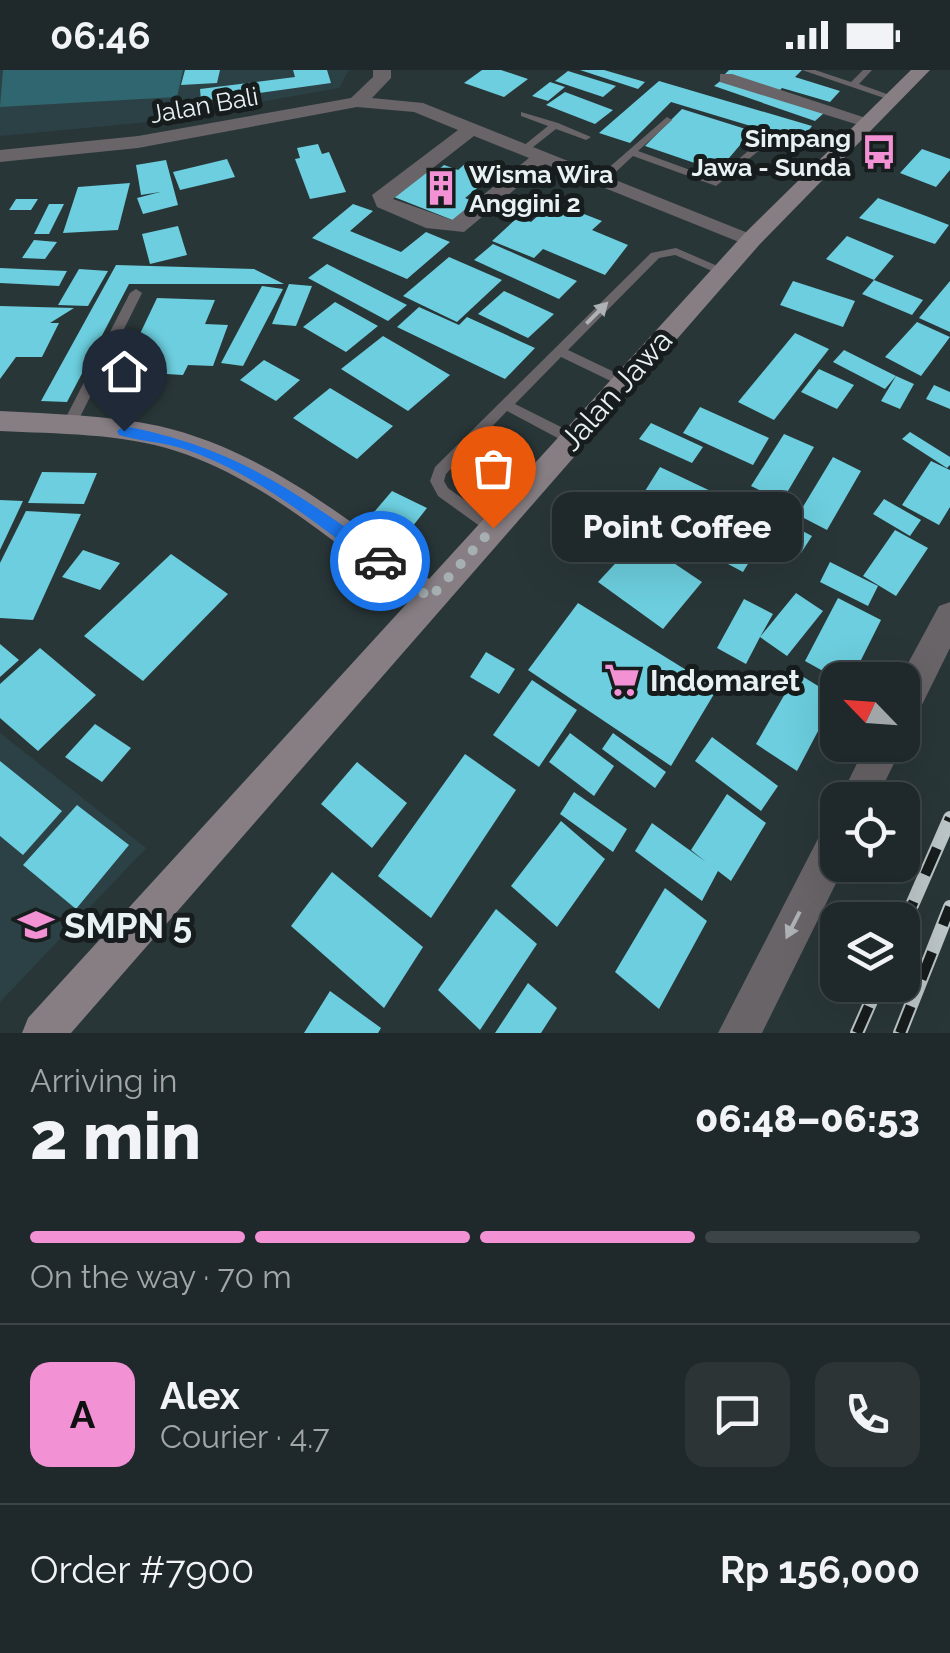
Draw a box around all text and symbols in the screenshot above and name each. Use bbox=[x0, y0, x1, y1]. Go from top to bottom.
text: 06:46 bbox=[50, 13, 151, 58]
street label: Jalan Bali bbox=[148, 81, 260, 129]
place label: Simpang Jawa - Sunda bbox=[691, 123, 851, 182]
bus stop icon: Simpang Jawa - Sunda bbox=[860, 133, 898, 171]
place label: Wisma Wira Anggini 2 bbox=[469, 159, 613, 218]
building icon: Wisma Wira Anggini 2 bbox=[422, 169, 460, 207]
one-way arrow bbox=[585, 302, 609, 326]
street label: Jalan Jawa bbox=[553, 323, 679, 457]
pin bbox=[82, 329, 167, 432]
icon: home bbox=[97, 344, 152, 399]
pin bbox=[451, 426, 536, 529]
icon: bag bbox=[466, 441, 521, 496]
callout: Point Coffee bbox=[553, 493, 803, 563]
text: Point Coffee bbox=[583, 508, 771, 545]
courier bbox=[330, 511, 430, 611]
icon: car bbox=[353, 534, 408, 589]
supermarket icon: Indomaret bbox=[603, 661, 641, 699]
north arrow bbox=[820, 662, 920, 762]
map controls bbox=[820, 662, 920, 1002]
place label: Indomaret bbox=[650, 663, 801, 698]
button: locate bbox=[820, 782, 920, 882]
button: layers bbox=[820, 902, 920, 1002]
place label: SMPN 5 bbox=[64, 905, 192, 946]
school or university icon: SMPN 5 bbox=[17, 906, 55, 944]
one-way arrow bbox=[785, 910, 802, 939]
text: Arriving in bbox=[30, 1062, 177, 1099]
text: 06:48–06:53 bbox=[695, 1096, 920, 1141]
text: 2 min bbox=[30, 1098, 201, 1174]
text: On the way · 70 m bbox=[30, 1258, 292, 1295]
button: chat bbox=[685, 1362, 790, 1467]
button: phone bbox=[815, 1362, 920, 1467]
text: Alex bbox=[160, 1373, 240, 1418]
text: A bbox=[70, 1392, 95, 1437]
text: Courier · 4.7 bbox=[160, 1418, 330, 1455]
text: Order #7900 bbox=[30, 1547, 254, 1592]
text: Rp 156,000 bbox=[720, 1547, 920, 1592]

